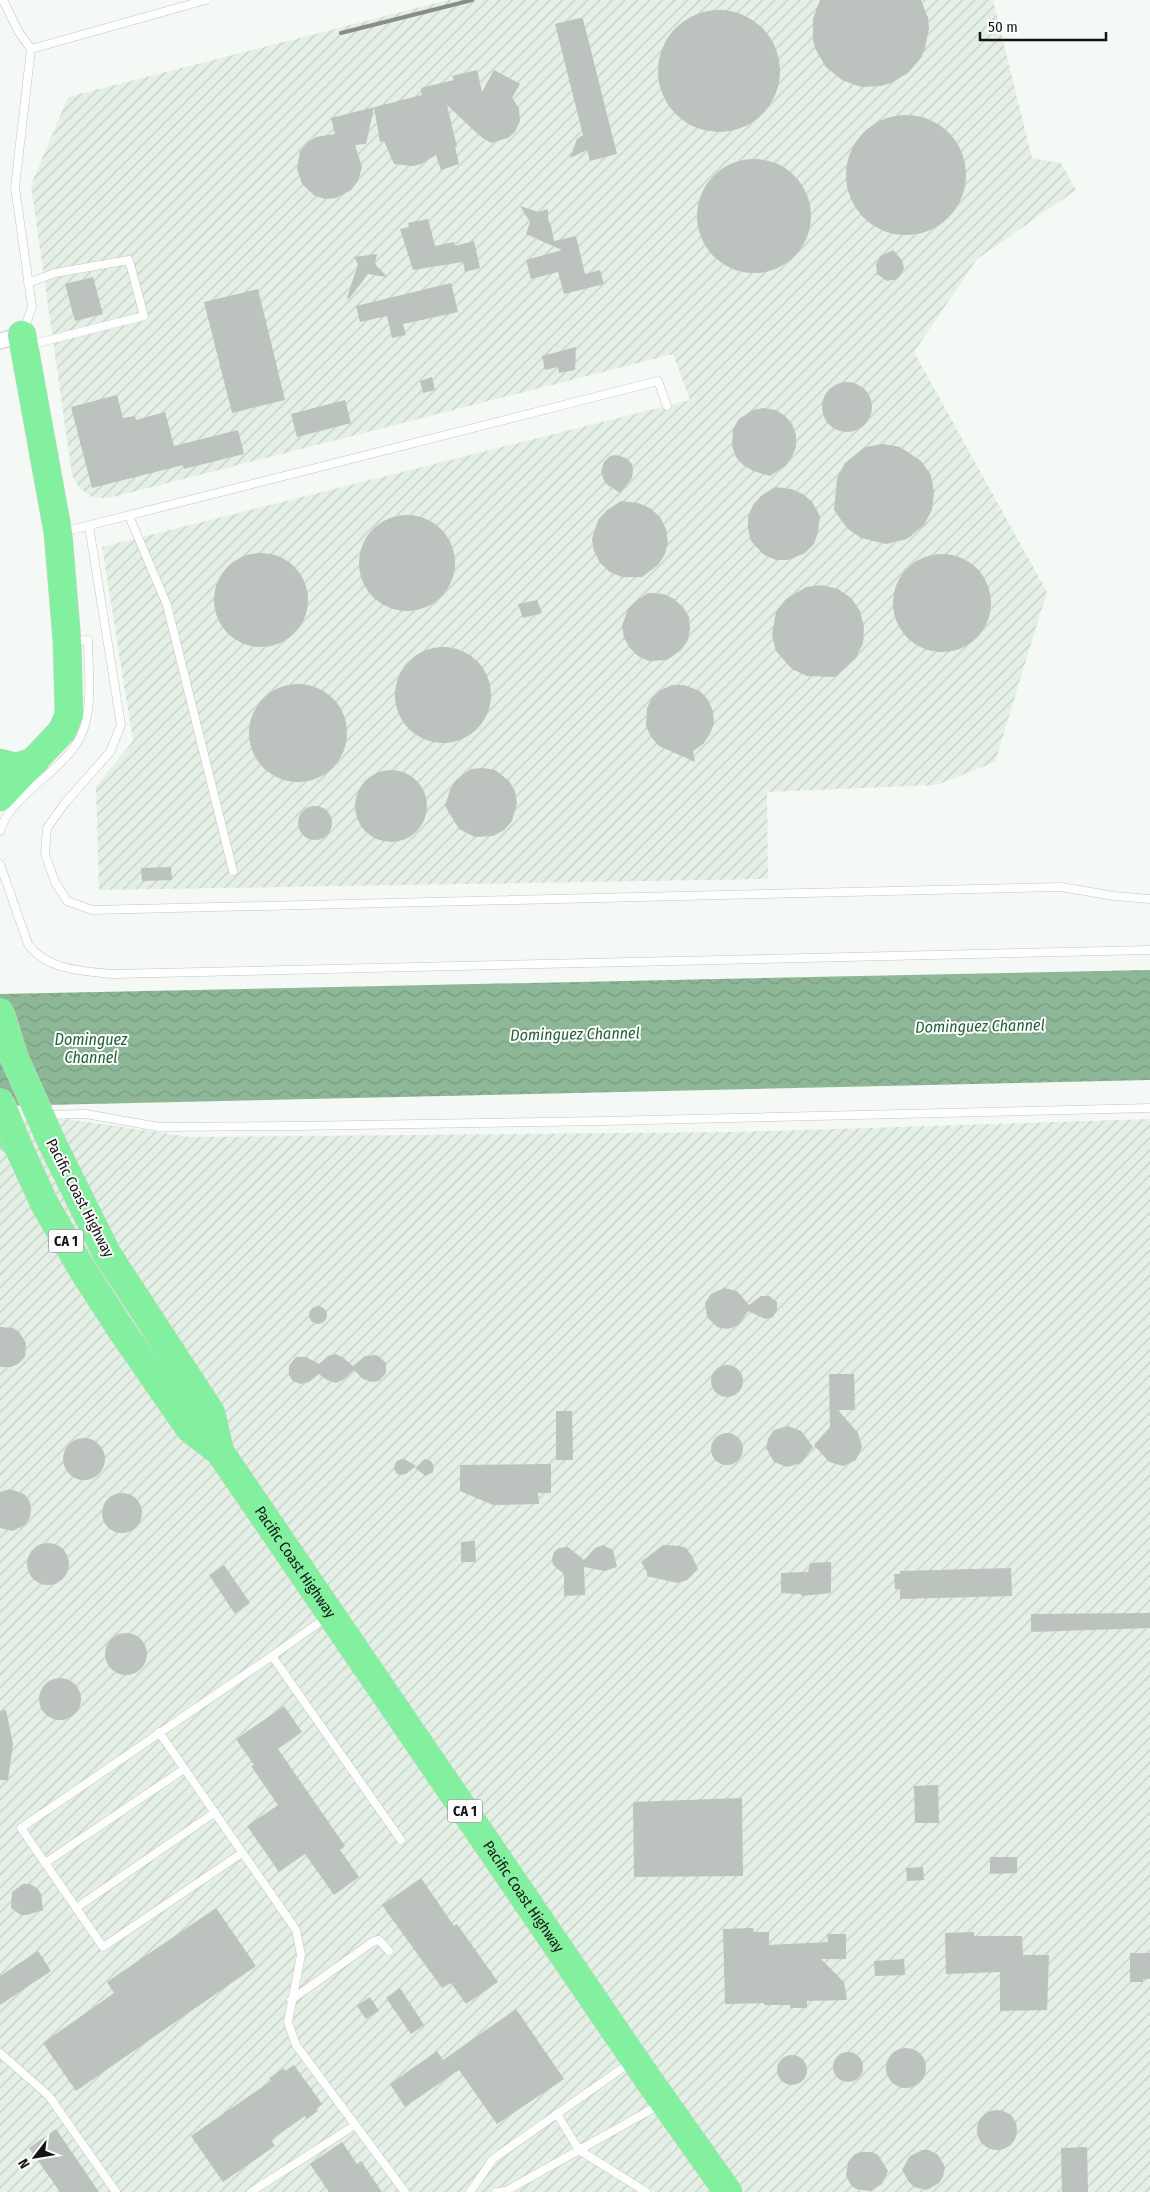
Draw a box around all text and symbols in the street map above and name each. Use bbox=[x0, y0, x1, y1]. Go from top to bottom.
scale bar bbox=[980, 10, 1106, 42]
text: 50 m bbox=[988, 18, 1018, 36]
water label: Dominguez Channel bbox=[915, 1015, 1045, 1037]
water label: Dominguez Channel bbox=[510, 1023, 640, 1045]
water label: Dominguez Channel bbox=[55, 1030, 128, 1067]
street label: Pacific Coast Highway bbox=[42, 1136, 118, 1261]
road number: CA 1 bbox=[48, 1230, 84, 1252]
street label: Pacific Coast Highway bbox=[251, 1503, 340, 1622]
road number: CA 1 bbox=[448, 1800, 482, 1822]
street label: Pacific Coast Highway bbox=[479, 1837, 568, 1956]
north arrow bbox=[10, 2132, 60, 2182]
text: N bbox=[15, 2155, 34, 2171]

